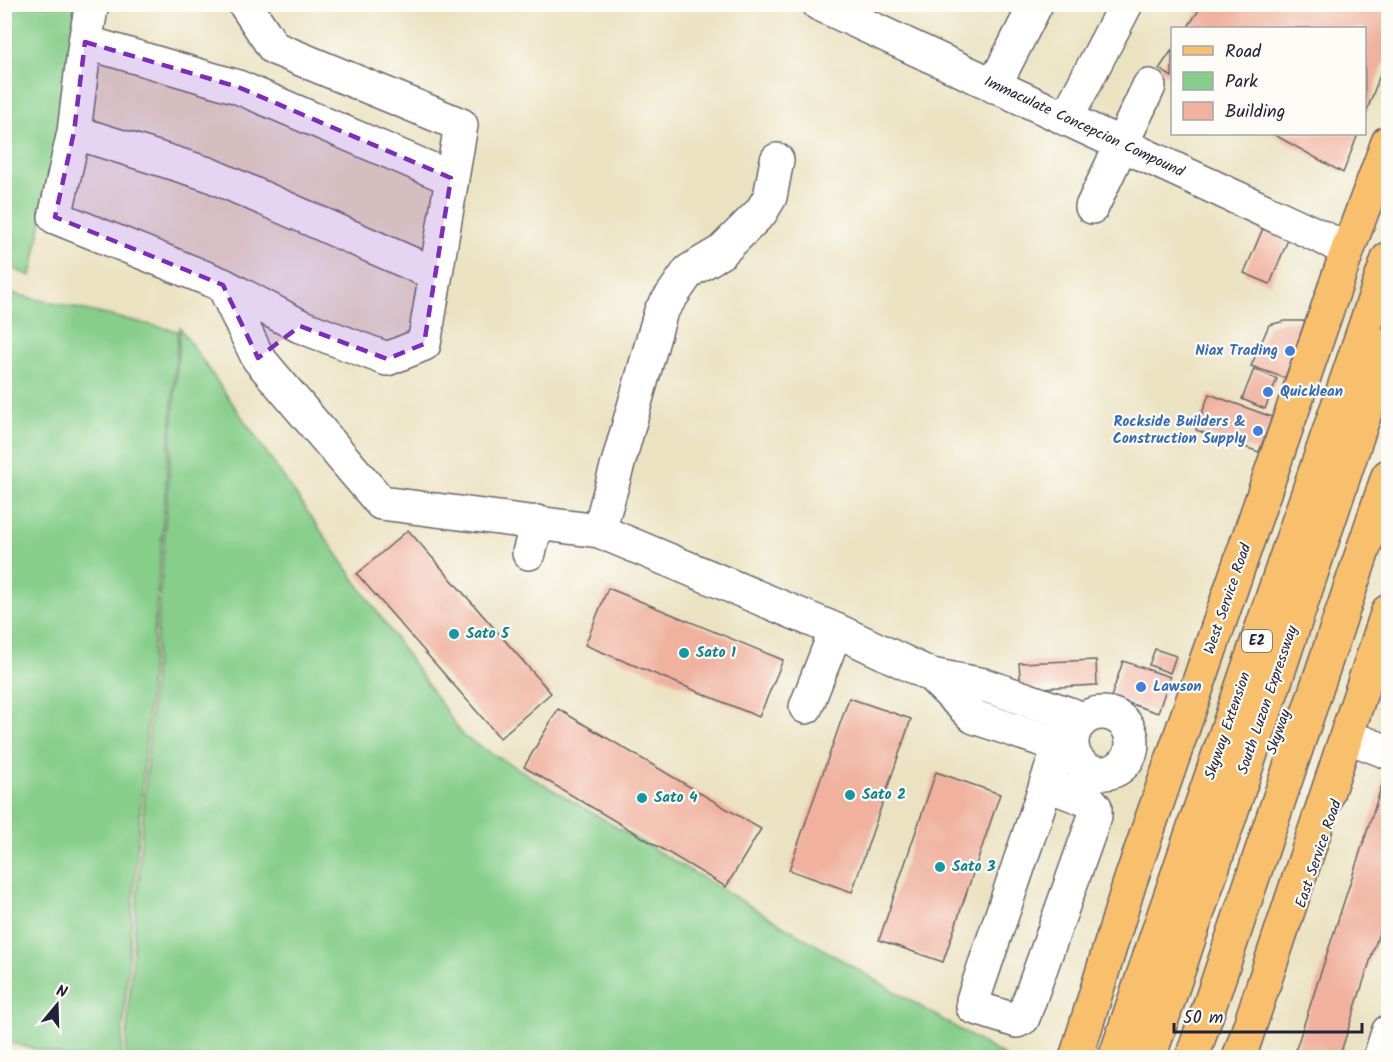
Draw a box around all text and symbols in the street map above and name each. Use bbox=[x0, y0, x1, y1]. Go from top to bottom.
legend bbox=[1171, 27, 1366, 135]
text: Road bbox=[1225, 38, 1262, 67]
text: Park bbox=[1225, 68, 1258, 97]
street label: Immaculate Concepcion Compound bbox=[980, 70, 1189, 184]
text: Building bbox=[1225, 98, 1285, 127]
place label: Niax Trading bbox=[1195, 339, 1278, 363]
marker: Niax Trading bbox=[1283, 344, 1297, 358]
place label: Quicklean bbox=[1280, 380, 1343, 404]
marker: Quicklean bbox=[1261, 385, 1275, 399]
place label: Rockside Builders & Construction Supply bbox=[1113, 410, 1246, 451]
marker: Rockside Builders & Construction Supply bbox=[1251, 424, 1265, 438]
street label: West Service Road bbox=[1198, 540, 1258, 658]
place label: Sato 5 bbox=[466, 622, 510, 646]
street label: South Luzon Expressway bbox=[1231, 622, 1305, 777]
marker: Sato 5 bbox=[447, 627, 461, 641]
road number: E2 bbox=[1242, 630, 1272, 652]
place label: Sato 1 bbox=[696, 641, 736, 665]
marker: Sato 1 bbox=[677, 646, 691, 660]
street label: Skyway Extension bbox=[1198, 669, 1258, 783]
place label: Lawson bbox=[1153, 675, 1202, 699]
marker: Lawson bbox=[1134, 680, 1148, 694]
street label: Skyway bbox=[1260, 705, 1298, 758]
place label: Sato 2 bbox=[862, 783, 906, 807]
place label: Sato 4 bbox=[654, 786, 698, 810]
marker: Sato 2 bbox=[843, 788, 857, 802]
marker: Sato 4 bbox=[635, 791, 649, 805]
street label: East Service Road bbox=[1289, 796, 1349, 911]
place label: Sato 3 bbox=[952, 855, 996, 879]
marker: Sato 3 bbox=[933, 860, 947, 874]
north arrow bbox=[27, 975, 87, 1035]
text: N bbox=[53, 979, 70, 1006]
scale bar bbox=[1174, 996, 1362, 1034]
text: 50 m bbox=[1183, 1004, 1223, 1033]

